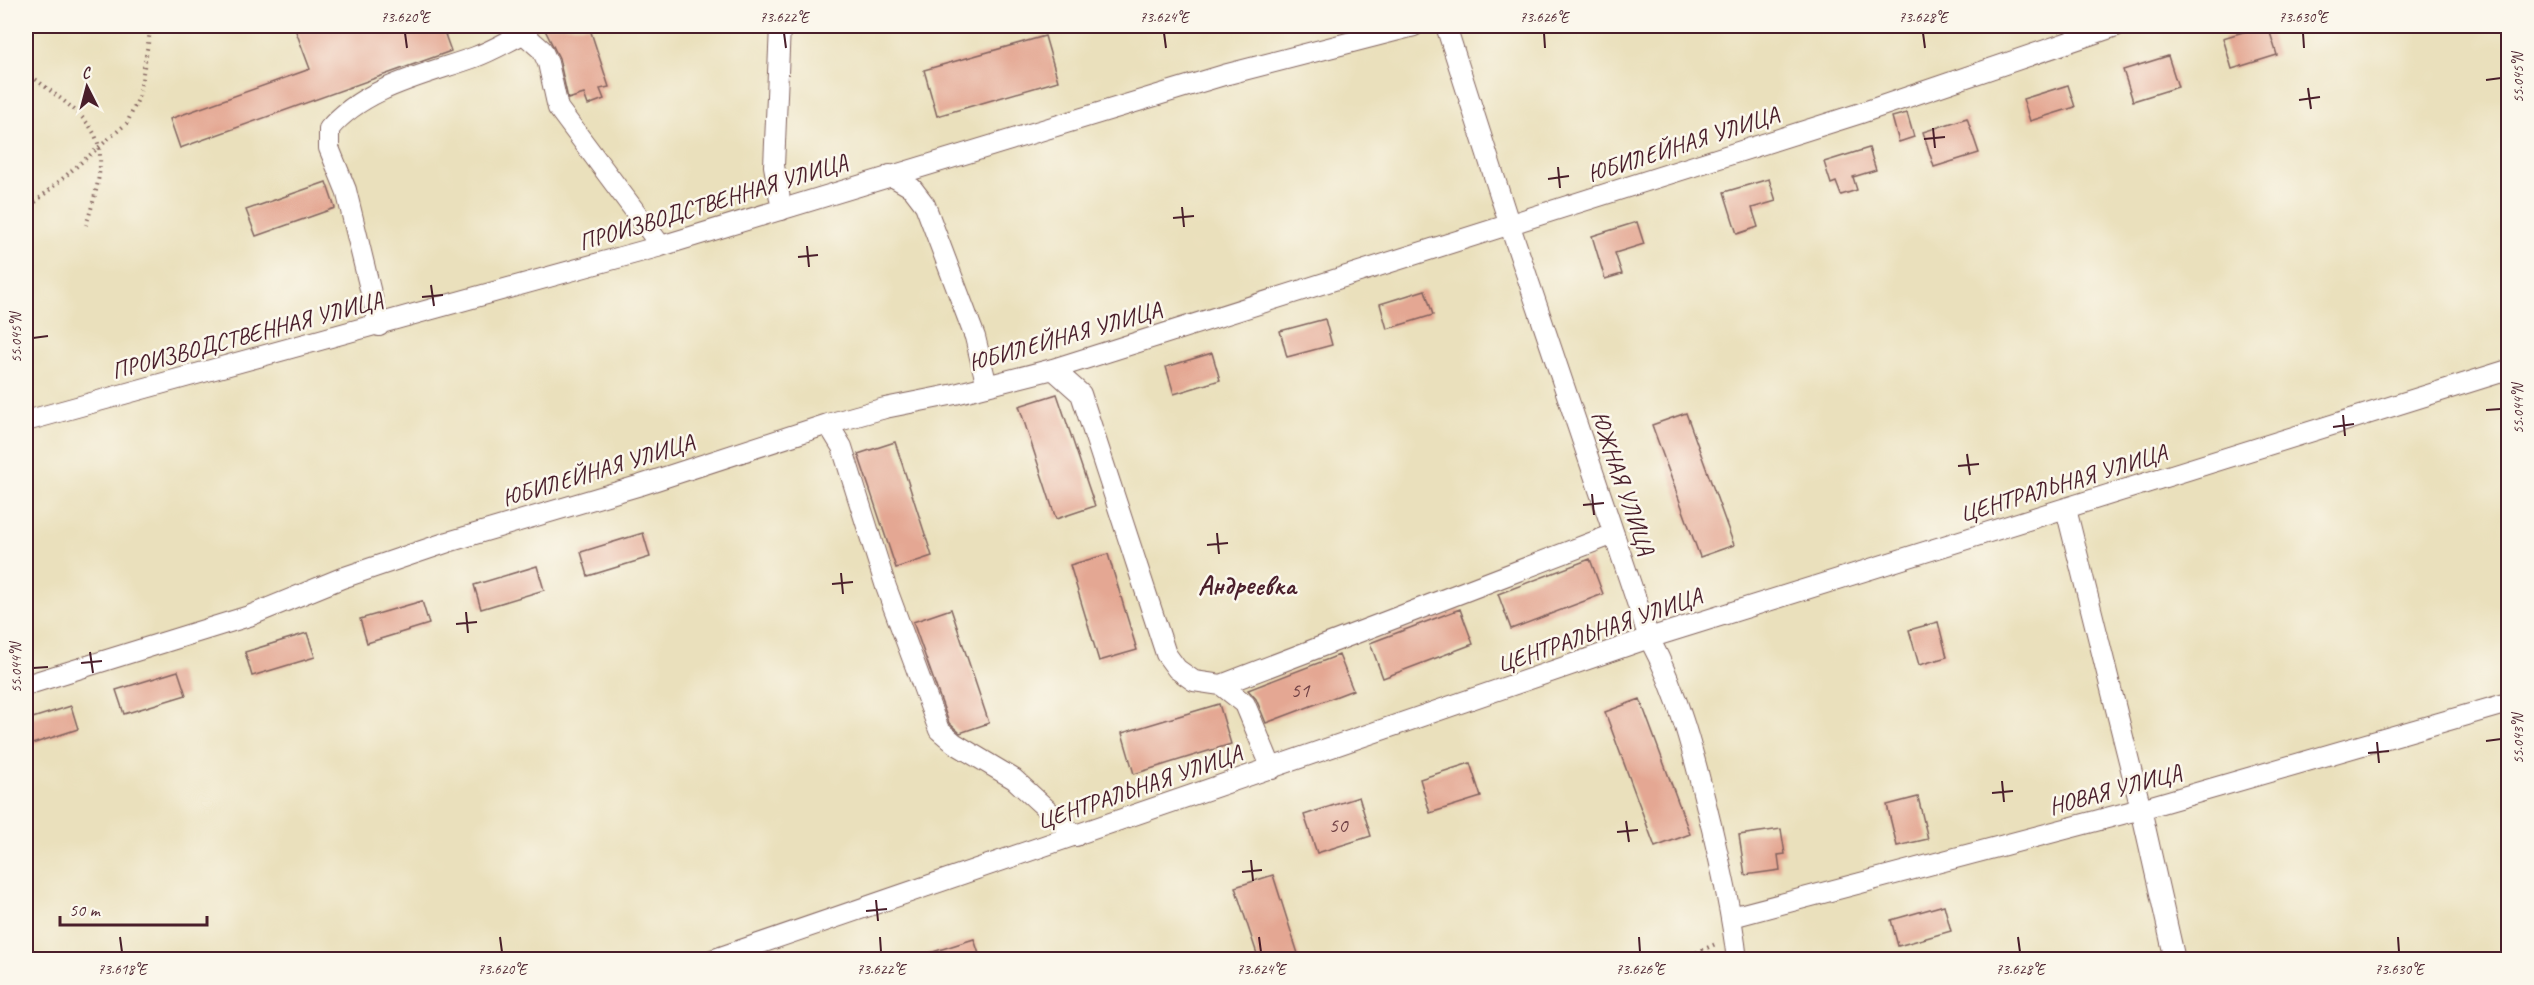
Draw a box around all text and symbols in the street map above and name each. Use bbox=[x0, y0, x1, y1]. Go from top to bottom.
text: 73.620°E bbox=[381, 8, 432, 27]
text: 73.622°E bbox=[760, 8, 811, 27]
text: 73.624°E bbox=[1140, 8, 1191, 27]
text: 73.626°E bbox=[1520, 8, 1571, 27]
text: 73.628°E bbox=[1899, 8, 1950, 27]
text: 73.630°E bbox=[2279, 8, 2330, 27]
text: 55.045°N bbox=[2509, 50, 2528, 103]
north arrow bbox=[57, 57, 117, 117]
text: С bbox=[81, 62, 93, 83]
street label: ЮБИЛЕЙНАЯ УЛИЦА bbox=[1584, 99, 1783, 189]
street label: ПРОИЗВОДСТВЕННАЯ УЛИЦА bbox=[575, 146, 852, 257]
street label: ПРОИЗВОДСТВЕННАЯ УЛИЦА bbox=[108, 284, 387, 386]
street label: ЮБИЛЕЙНАЯ УЛИЦА bbox=[965, 294, 1166, 378]
text: 55.045°N bbox=[7, 310, 26, 363]
text: 55.044°N bbox=[2509, 381, 2528, 434]
street label: ЮЖНАЯ УЛИЦА bbox=[1584, 407, 1662, 560]
street label: ЮБИЛЕЙНАЯ УЛИЦА bbox=[498, 426, 698, 513]
street label: ЦЕНТРАЛЬНАЯ УЛИЦА bbox=[1956, 437, 2171, 529]
district label: Андреевка bbox=[1198, 568, 1298, 602]
street label: ЦЕНТРАЛЬНАЯ УЛИЦА bbox=[1492, 581, 1706, 679]
text: 55.044°N bbox=[7, 640, 26, 693]
house number: 51 bbox=[1291, 677, 1311, 703]
text: 55.043°N bbox=[2509, 711, 2528, 764]
street label: ЦЕНТРАЛЬНАЯ УЛИЦА bbox=[1032, 738, 1246, 836]
street label: НОВАЯ УЛИЦА bbox=[2045, 757, 2186, 821]
house number: 50 bbox=[1329, 812, 1349, 838]
scale bar bbox=[60, 889, 207, 927]
text: 50 m bbox=[69, 899, 102, 921]
text: 73.618°E bbox=[98, 960, 149, 979]
text: 73.620°E bbox=[478, 960, 529, 979]
text: 73.622°E bbox=[857, 960, 908, 979]
text: 73.624°E bbox=[1237, 960, 1288, 979]
text: 73.626°E bbox=[1616, 960, 1667, 979]
text: 73.628°E bbox=[1996, 960, 2047, 979]
text: 73.630°E bbox=[2375, 960, 2426, 979]

